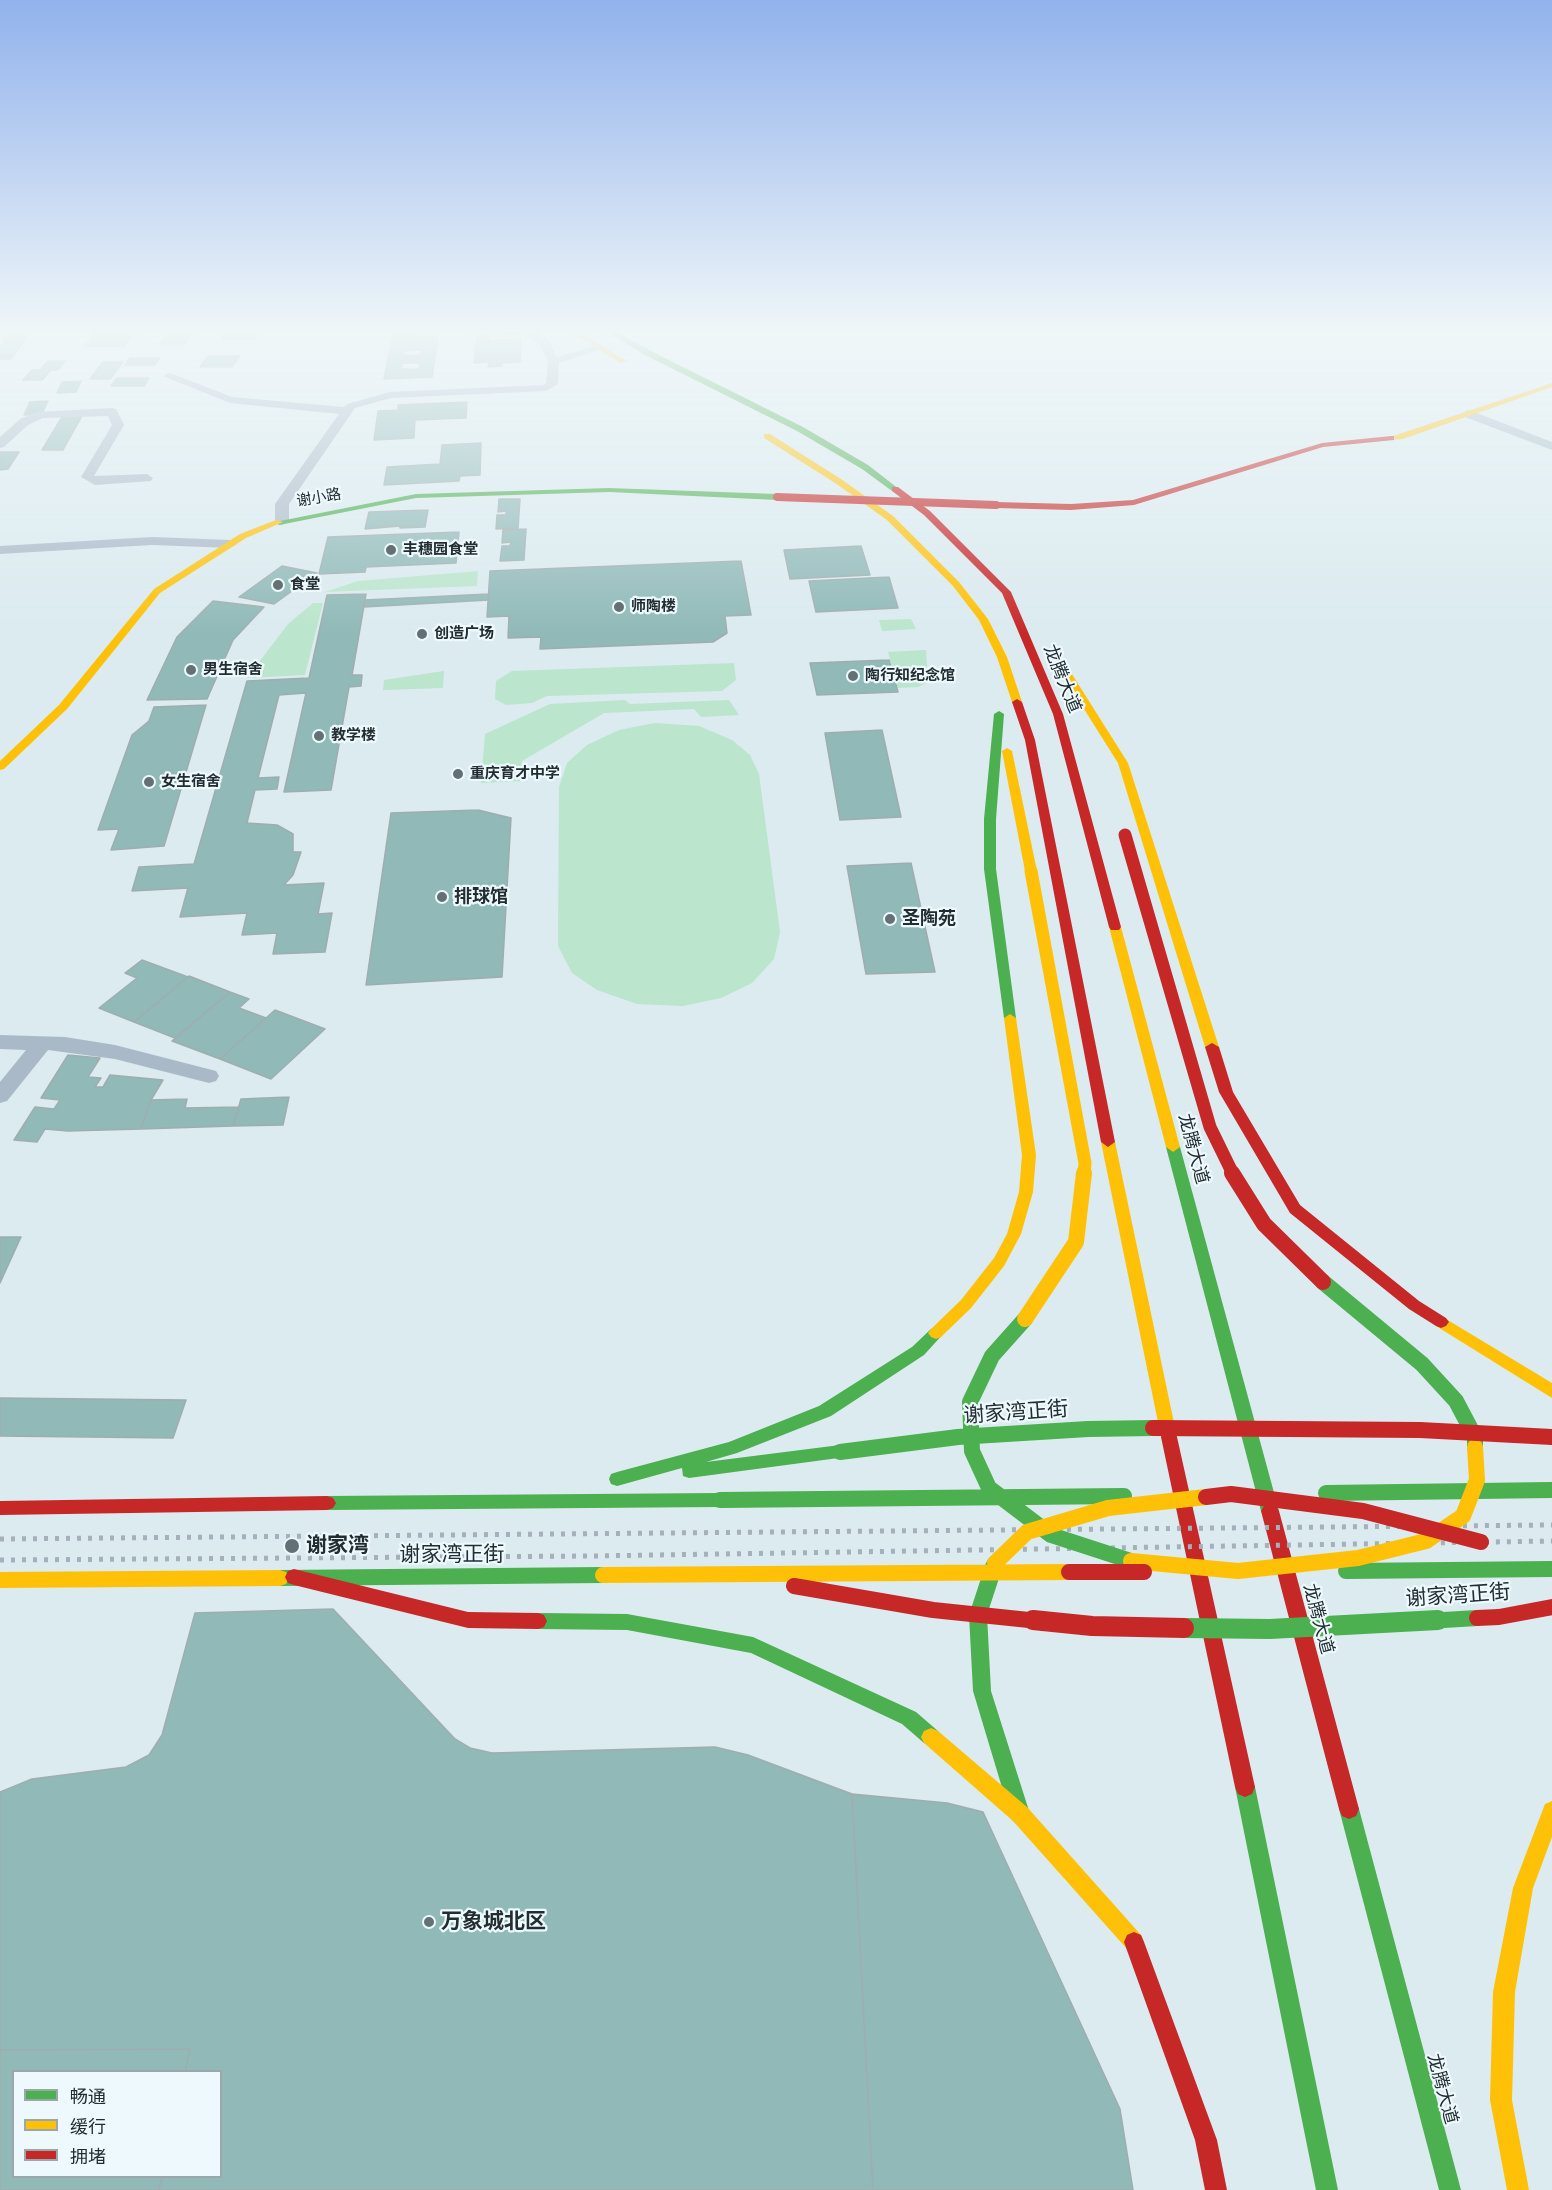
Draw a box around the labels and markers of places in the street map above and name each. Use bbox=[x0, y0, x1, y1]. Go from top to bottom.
place label: 丰穗园食堂 bbox=[403, 541, 478, 559]
marker: 丰穗园食堂 bbox=[384, 543, 398, 557]
place label: 食堂 bbox=[290, 576, 320, 594]
marker: 食堂 bbox=[271, 578, 285, 592]
place label: 师陶楼 bbox=[631, 598, 676, 616]
marker: 师陶楼 bbox=[612, 600, 626, 614]
place label: 创造广场 bbox=[434, 625, 494, 643]
marker: 创造广场 bbox=[415, 627, 429, 641]
place label: 男生宿舍 bbox=[203, 661, 263, 679]
marker: 男生宿舍 bbox=[184, 663, 198, 677]
place label: 陶行知纪念馆 bbox=[865, 667, 955, 685]
marker: 陶行知纪念馆 bbox=[846, 669, 860, 683]
place label: 教学楼 bbox=[331, 727, 376, 745]
marker: 教学楼 bbox=[312, 729, 326, 743]
place label: 重庆育才中学 bbox=[470, 765, 560, 783]
marker: 重庆育才中学 bbox=[451, 767, 465, 781]
place label: 女生宿舍 bbox=[161, 773, 221, 791]
marker: 女生宿舍 bbox=[142, 775, 156, 789]
place label: 排球馆 bbox=[454, 886, 508, 908]
marker: 排球馆 bbox=[435, 890, 449, 904]
place label: 圣陶苑 bbox=[902, 908, 956, 930]
marker: 圣陶苑 bbox=[883, 912, 897, 926]
place label: 谢家湾 bbox=[306, 1533, 369, 1559]
marker: 谢家湾 bbox=[283, 1537, 301, 1555]
place label: 万象城北区 bbox=[441, 1909, 546, 1935]
marker: 万象城北区 bbox=[422, 1915, 436, 1929]

